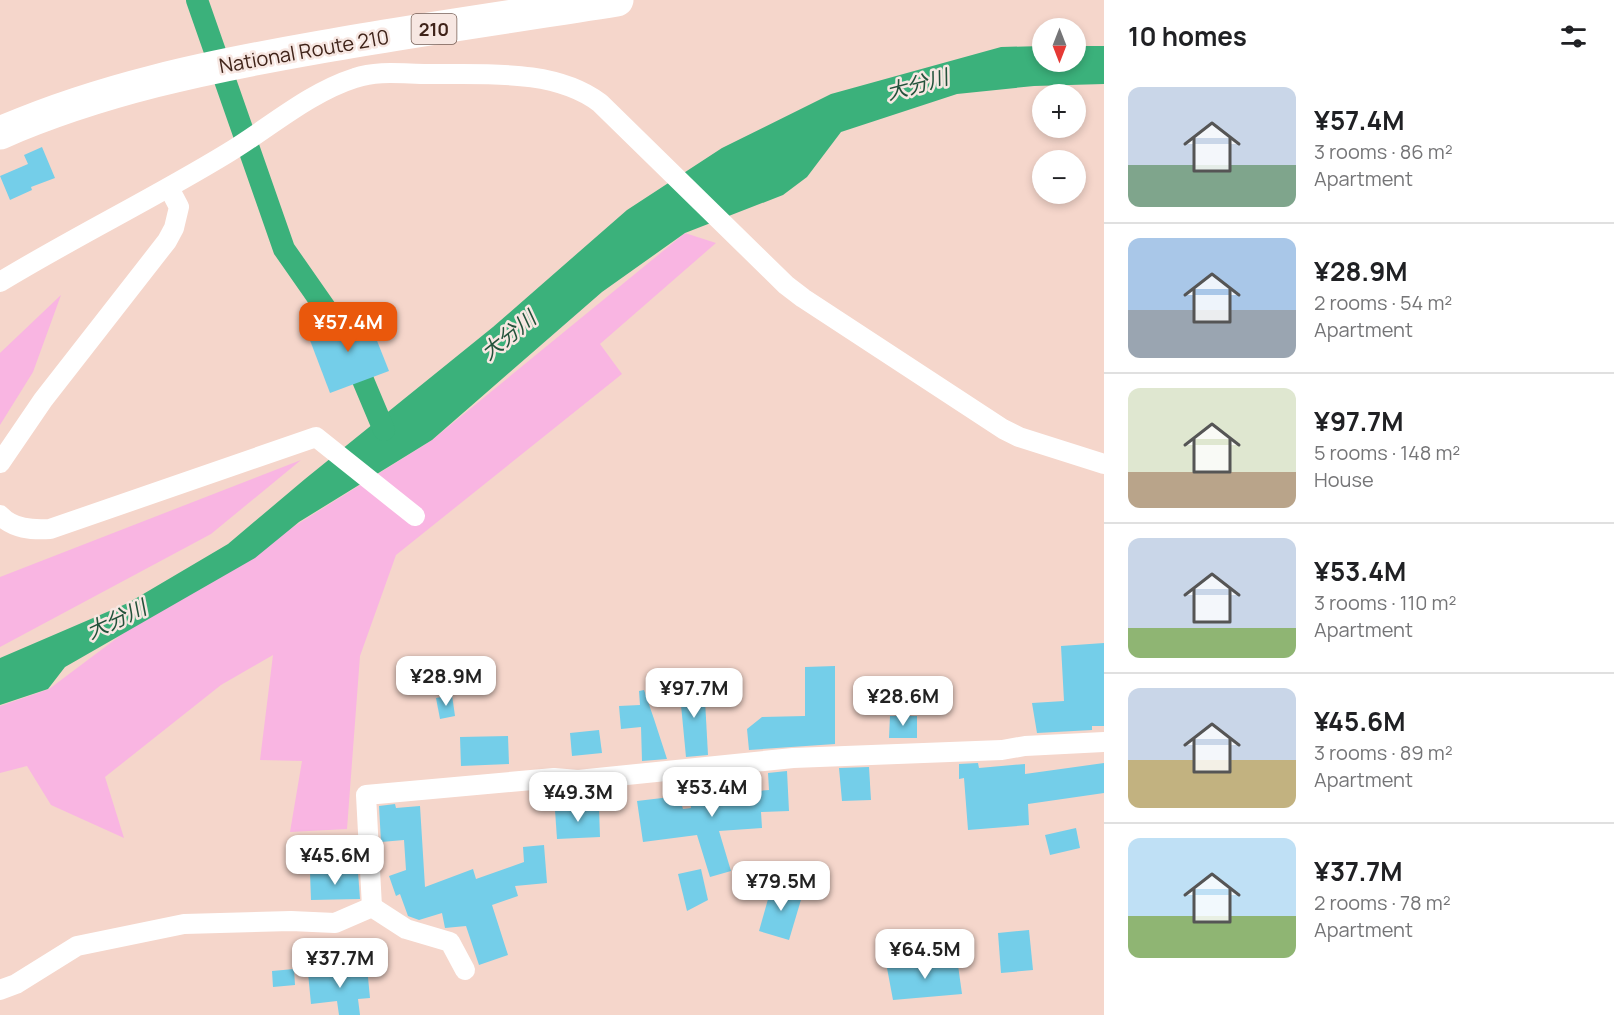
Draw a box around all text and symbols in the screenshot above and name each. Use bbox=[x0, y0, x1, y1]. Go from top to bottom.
road number: 210 bbox=[412, 14, 456, 44]
north arrow bbox=[1032, 18, 1086, 72]
map controls bbox=[1032, 18, 1086, 204]
text: 10 homes bbox=[1128, 18, 1247, 54]
icon: filters bbox=[1557, 20, 1590, 53]
street label: National Route 210 bbox=[217, 23, 391, 79]
water label: 大分川 bbox=[883, 62, 953, 106]
button: + bbox=[1032, 84, 1086, 138]
text: ¥57.4M bbox=[1314, 102, 1405, 138]
icon: home bbox=[1176, 111, 1248, 183]
text: 3 rooms · 86 m² bbox=[1314, 138, 1453, 165]
button: − bbox=[1032, 150, 1086, 204]
text: Apartment bbox=[1314, 165, 1413, 192]
text: ¥28.9M bbox=[1314, 253, 1408, 289]
icon: home bbox=[1176, 262, 1248, 334]
text: 2 rooms · 54 m² bbox=[1314, 289, 1452, 316]
pin: ¥57.4M bbox=[299, 302, 397, 353]
water label: 大分川 bbox=[475, 303, 543, 366]
text: ¥57.4M bbox=[313, 308, 383, 335]
text: Apartment bbox=[1314, 316, 1413, 343]
text: ¥97.7M bbox=[1314, 403, 1403, 439]
icon: home bbox=[1176, 412, 1248, 484]
text: 5 rooms · 148 m² bbox=[1314, 439, 1460, 466]
text: House bbox=[1314, 466, 1374, 493]
text: ¥53.4M bbox=[1314, 553, 1406, 589]
icon: home bbox=[1176, 562, 1248, 634]
text: 3 rooms · 110 m² bbox=[1314, 589, 1456, 616]
water label: 大分川 bbox=[82, 592, 152, 645]
text: Apartment bbox=[1314, 616, 1413, 643]
pin: ¥28.9M bbox=[397, 656, 495, 707]
text: ¥28.9M bbox=[410, 662, 482, 689]
pin: ¥97.7M bbox=[645, 668, 743, 719]
text: ¥97.7M bbox=[660, 674, 728, 701]
pin: ¥28.6M bbox=[854, 676, 952, 727]
text: ¥28.6M bbox=[867, 682, 939, 709]
text: ¥45.6M bbox=[1314, 703, 1405, 739]
icon: home bbox=[1176, 712, 1248, 784]
text: 3 rooms · 89 m² bbox=[1314, 739, 1453, 766]
text: Apartment bbox=[1314, 766, 1413, 793]
pin: ¥53.4M bbox=[663, 767, 761, 818]
pin: ¥49.3M bbox=[529, 772, 627, 823]
text: ¥53.4M bbox=[677, 773, 747, 800]
text: ¥49.3M bbox=[543, 778, 613, 805]
pin: ¥45.6M bbox=[286, 835, 384, 886]
text: ¥45.6M bbox=[300, 841, 370, 868]
text: ¥37.7M bbox=[1314, 853, 1402, 889]
pin: ¥79.5M bbox=[732, 861, 830, 912]
icon: home bbox=[1176, 862, 1248, 934]
text: ¥79.5M bbox=[746, 867, 816, 894]
text: 2 rooms · 78 m² bbox=[1314, 889, 1451, 916]
text: Apartment bbox=[1314, 916, 1413, 943]
pin: ¥64.5M bbox=[876, 929, 974, 980]
text: ¥64.5M bbox=[889, 935, 961, 962]
pin: ¥37.7M bbox=[291, 938, 389, 989]
text: ¥37.7M bbox=[306, 944, 374, 971]

